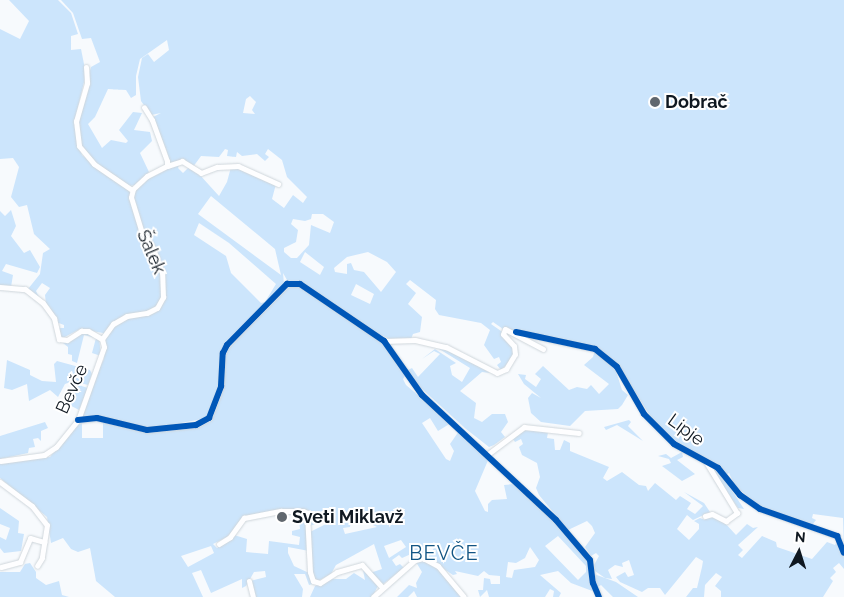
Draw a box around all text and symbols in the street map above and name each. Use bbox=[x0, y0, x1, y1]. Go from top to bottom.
place label: Dobrač bbox=[665, 91, 728, 113]
marker: Dobrač bbox=[649, 96, 661, 108]
street label: Šalek bbox=[132, 227, 170, 277]
street label: Bevče bbox=[52, 361, 92, 417]
street label: Lipje bbox=[663, 409, 709, 451]
place label: Sveti Miklavž bbox=[292, 506, 403, 528]
marker: Sveti Miklavž bbox=[276, 511, 288, 523]
north arrow bbox=[774, 527, 824, 577]
text: N bbox=[794, 529, 806, 545]
district label: BEVČE bbox=[409, 541, 479, 565]

